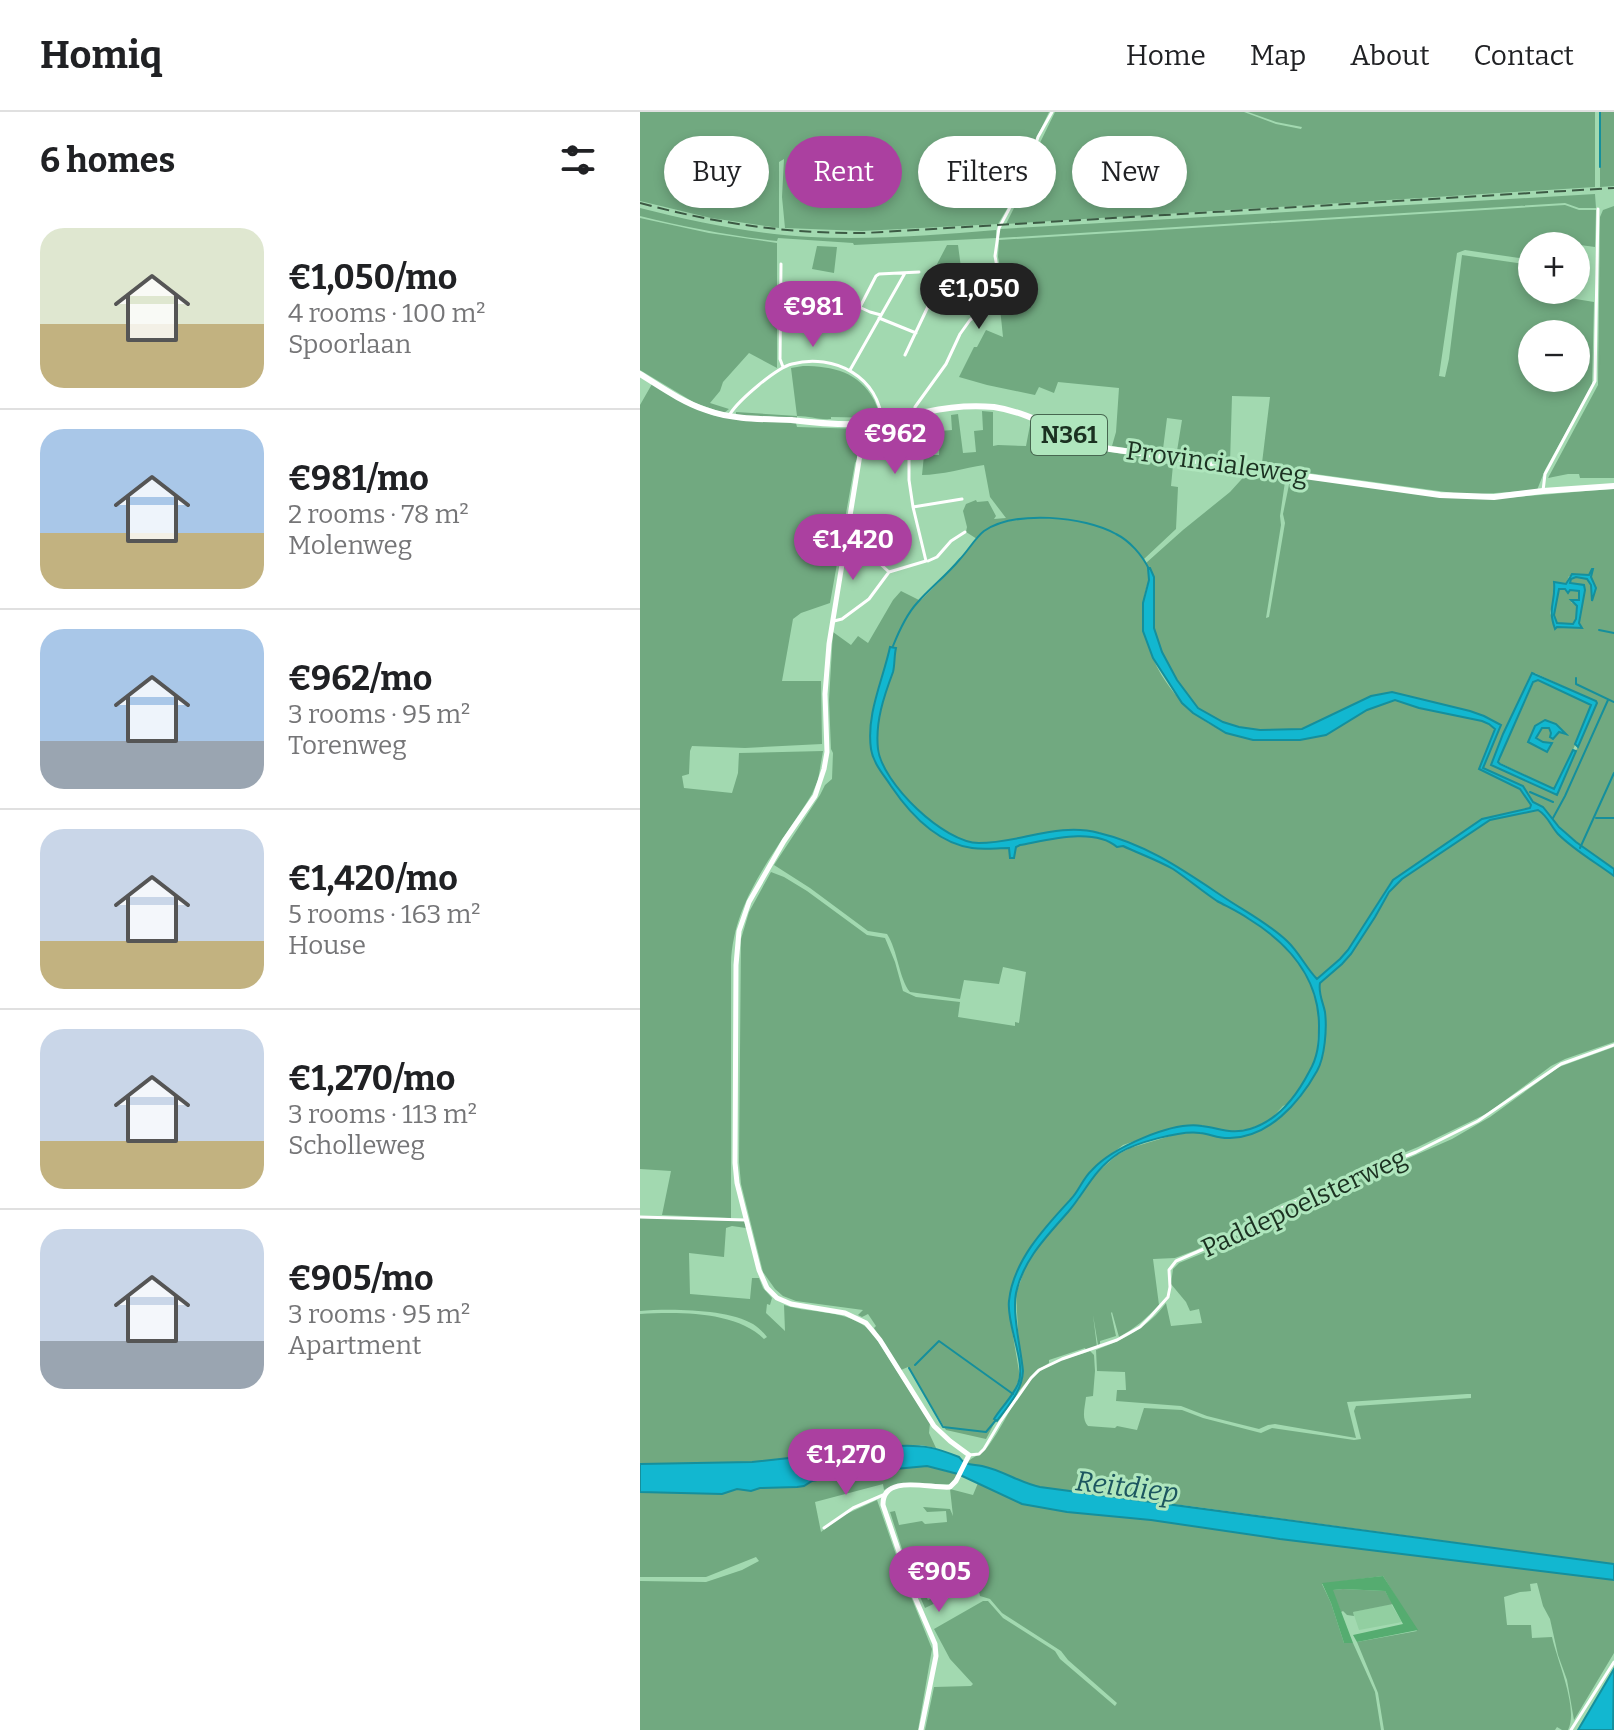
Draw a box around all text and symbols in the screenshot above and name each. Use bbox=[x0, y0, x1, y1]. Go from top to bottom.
text: Homiq bbox=[40, 32, 162, 78]
text: Home bbox=[1126, 39, 1206, 72]
text: Map bbox=[1250, 39, 1306, 72]
text: About bbox=[1350, 39, 1430, 72]
text: Contact bbox=[1474, 39, 1574, 72]
chip: Buy bbox=[664, 136, 769, 208]
chip: Rent bbox=[785, 136, 902, 208]
chip: Filters bbox=[918, 136, 1056, 208]
chip: New bbox=[1072, 136, 1187, 208]
icon: filters bbox=[556, 138, 600, 182]
text: 6 homes bbox=[40, 140, 175, 181]
map controls bbox=[1518, 232, 1590, 392]
button: + bbox=[1518, 232, 1590, 304]
text: €1,050/mo bbox=[288, 257, 457, 298]
icon: home bbox=[104, 260, 200, 356]
pin: €1,050 bbox=[914, 263, 1044, 331]
text: €1,050 bbox=[938, 273, 1020, 304]
pin: €981 bbox=[766, 281, 860, 349]
text: €981 bbox=[783, 291, 843, 322]
text: 4 rooms · 100 m² bbox=[288, 298, 485, 329]
button: − bbox=[1518, 320, 1590, 392]
text: Spoorlaan bbox=[288, 329, 411, 360]
pin: €962 bbox=[848, 408, 942, 476]
road number: N361 bbox=[1031, 415, 1107, 455]
text: €962 bbox=[864, 418, 926, 449]
street label: Provincialeweg bbox=[1124, 435, 1310, 491]
text: €981/mo bbox=[288, 458, 429, 499]
icon: home bbox=[104, 461, 200, 557]
text: 2 rooms · 78 m² bbox=[288, 499, 469, 530]
pin: €1,420 bbox=[788, 514, 918, 582]
text: €1,420 bbox=[812, 524, 894, 555]
text: Molenweg bbox=[288, 530, 412, 561]
text: €962/mo bbox=[288, 658, 432, 699]
icon: home bbox=[104, 661, 200, 757]
text: 3 rooms · 95 m² bbox=[288, 699, 470, 730]
text: Torenweg bbox=[288, 730, 407, 761]
text: €1,420/mo bbox=[288, 858, 458, 899]
icon: home bbox=[104, 861, 200, 957]
text: 5 rooms · 163 m² bbox=[288, 899, 481, 930]
text: House bbox=[288, 930, 366, 961]
text: €1,270/mo bbox=[288, 1058, 455, 1099]
icon: home bbox=[104, 1061, 200, 1157]
text: 3 rooms · 113 m² bbox=[288, 1099, 477, 1130]
text: Scholleweg bbox=[288, 1130, 425, 1161]
street label: Paddepoelsterweg bbox=[1197, 1142, 1411, 1264]
text: €905/mo bbox=[288, 1258, 434, 1299]
icon: home bbox=[104, 1261, 200, 1357]
text: 3 rooms · 95 m² bbox=[288, 1299, 470, 1330]
text: Apartment bbox=[288, 1330, 421, 1361]
pin: €1,270 bbox=[781, 1429, 911, 1497]
text: €1,270 bbox=[806, 1439, 886, 1470]
water label: Reitdiep bbox=[1074, 1464, 1180, 1510]
pin: €905 bbox=[892, 1546, 986, 1614]
text: €905 bbox=[907, 1556, 971, 1587]

